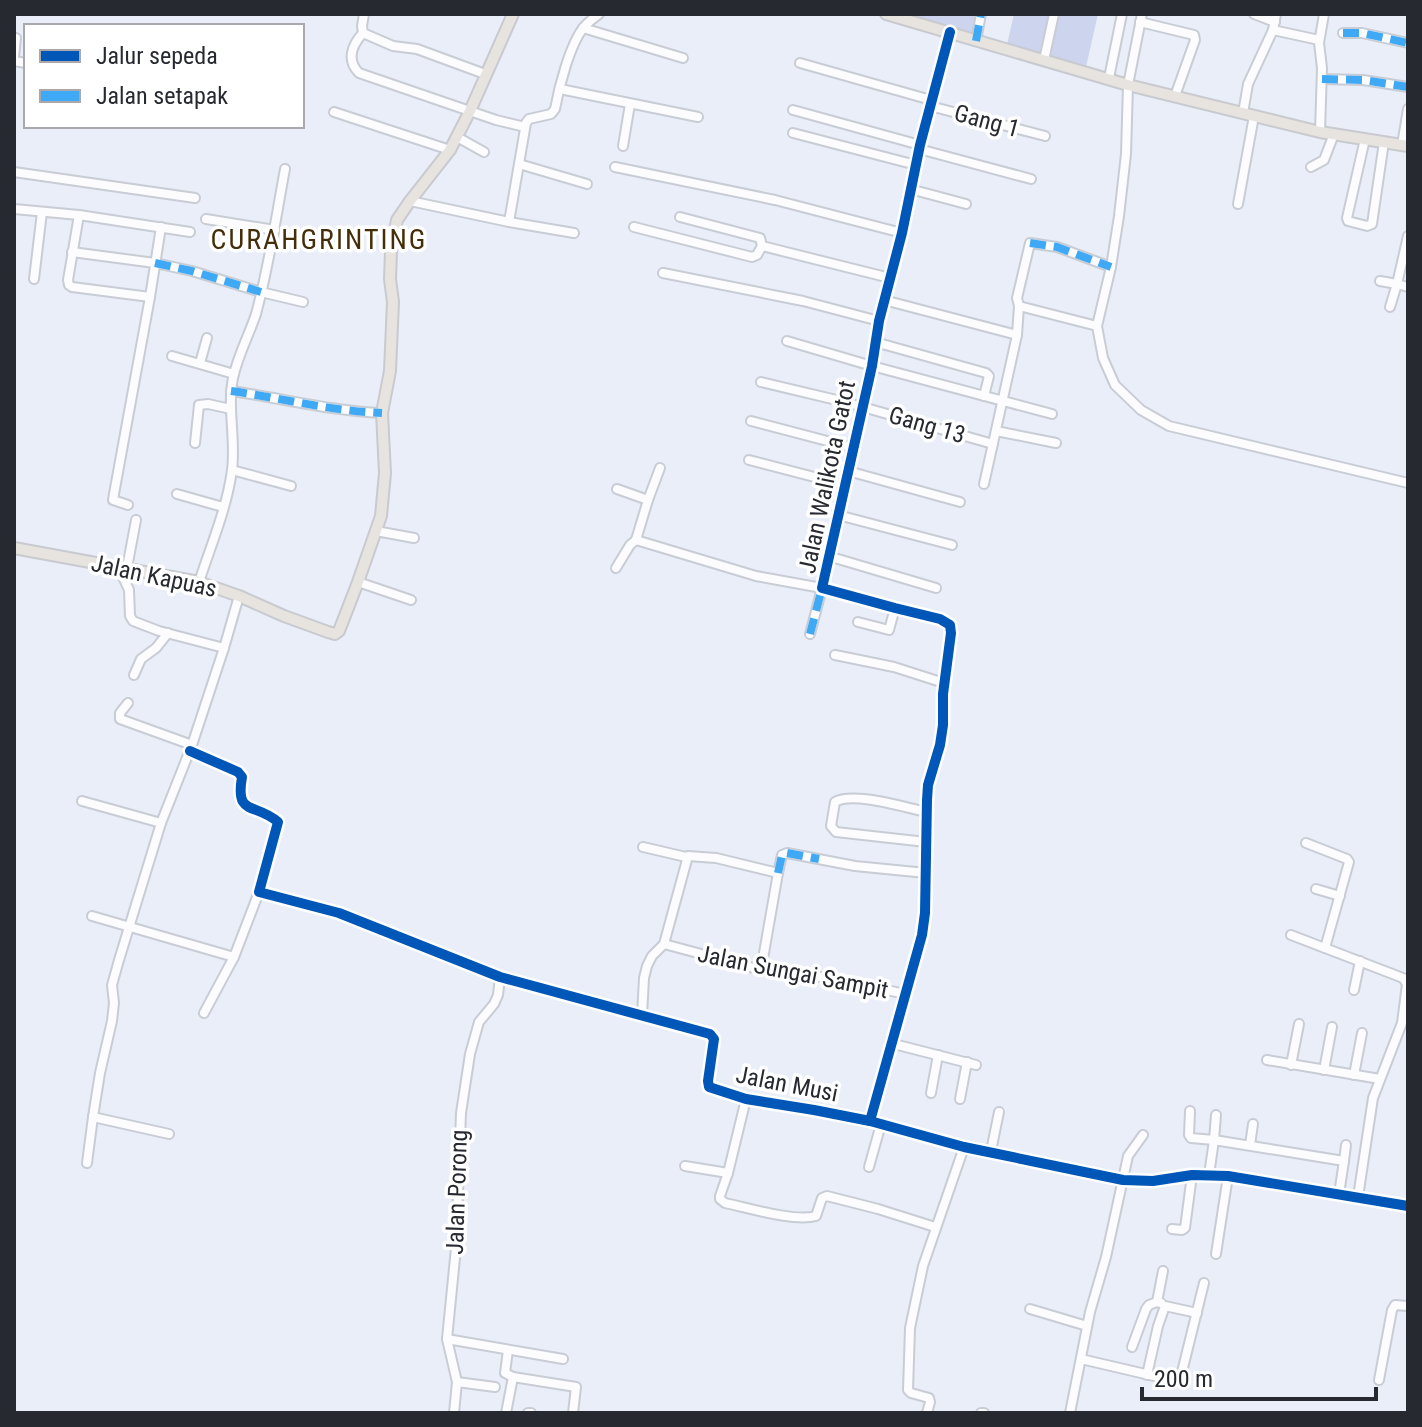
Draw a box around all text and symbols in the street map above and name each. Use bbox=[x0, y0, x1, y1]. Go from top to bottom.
legend bbox=[24, 24, 304, 128]
text: Jalur sepeda bbox=[96, 42, 218, 70]
text: Jalan setapak bbox=[96, 82, 228, 110]
street label: Gang 1 bbox=[951, 99, 1023, 143]
district label: CURAHGRINTING bbox=[211, 223, 427, 256]
street label: Jalan Walikota Gatot bbox=[793, 378, 861, 576]
street label: Gang 13 bbox=[885, 401, 969, 449]
street label: Jalan Kapuas bbox=[89, 549, 219, 603]
street label: Jalan Sungai Sampit bbox=[695, 940, 891, 1004]
street label: Jalan Musi bbox=[734, 1060, 840, 1108]
street label: Jalan Porong bbox=[441, 1129, 473, 1255]
scale bar bbox=[1142, 1351, 1376, 1401]
text: 200 m bbox=[1154, 1365, 1213, 1393]

